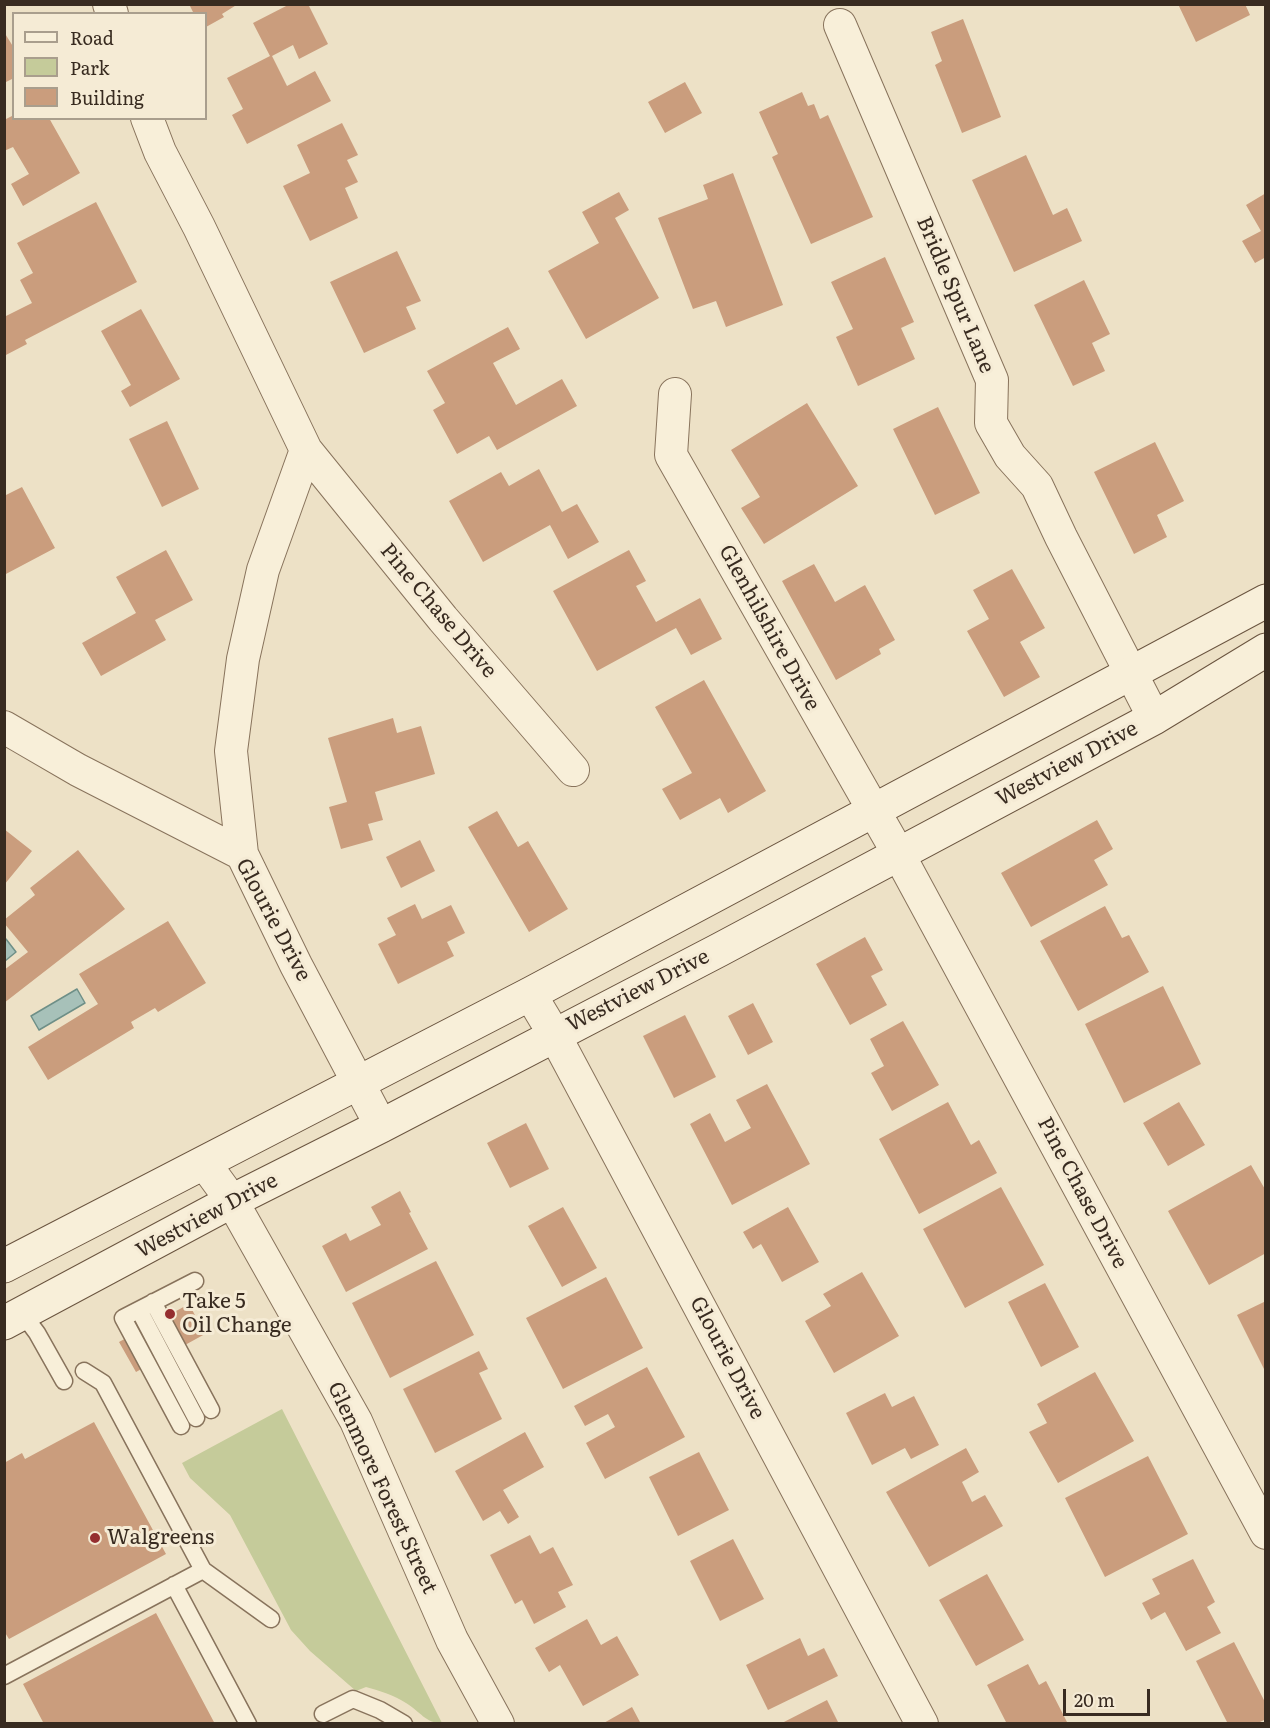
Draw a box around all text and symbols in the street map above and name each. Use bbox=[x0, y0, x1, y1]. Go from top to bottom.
legend bbox=[12, 12, 207, 120]
text: Road bbox=[70, 24, 114, 51]
text: Park bbox=[70, 54, 109, 81]
text: Building bbox=[70, 84, 144, 111]
street label: Bridle Spur Lane bbox=[911, 213, 999, 377]
street label: Pine Chase Drive bbox=[374, 539, 502, 683]
street label: Glenhilshire Drive bbox=[713, 541, 825, 715]
street label: Westview Drive bbox=[992, 716, 1142, 812]
street label: Glourie Drive bbox=[230, 854, 316, 986]
street label: Westview Drive bbox=[562, 944, 714, 1038]
street label: Pine Chase Drive bbox=[1031, 1113, 1133, 1273]
street label: Westview Drive bbox=[132, 1168, 282, 1264]
place label: Take 5 Oil Change bbox=[182, 1289, 292, 1339]
street label: Glourie Drive bbox=[684, 1292, 770, 1424]
marker: Take 5 Oil Change bbox=[163, 1307, 177, 1321]
street label: Glenmore Forest Street bbox=[322, 1378, 442, 1598]
place label: Walgreens bbox=[107, 1525, 214, 1551]
marker: Walgreens bbox=[88, 1531, 102, 1545]
scale bar bbox=[1066, 1677, 1153, 1715]
text: 20 m bbox=[1074, 1686, 1115, 1713]

